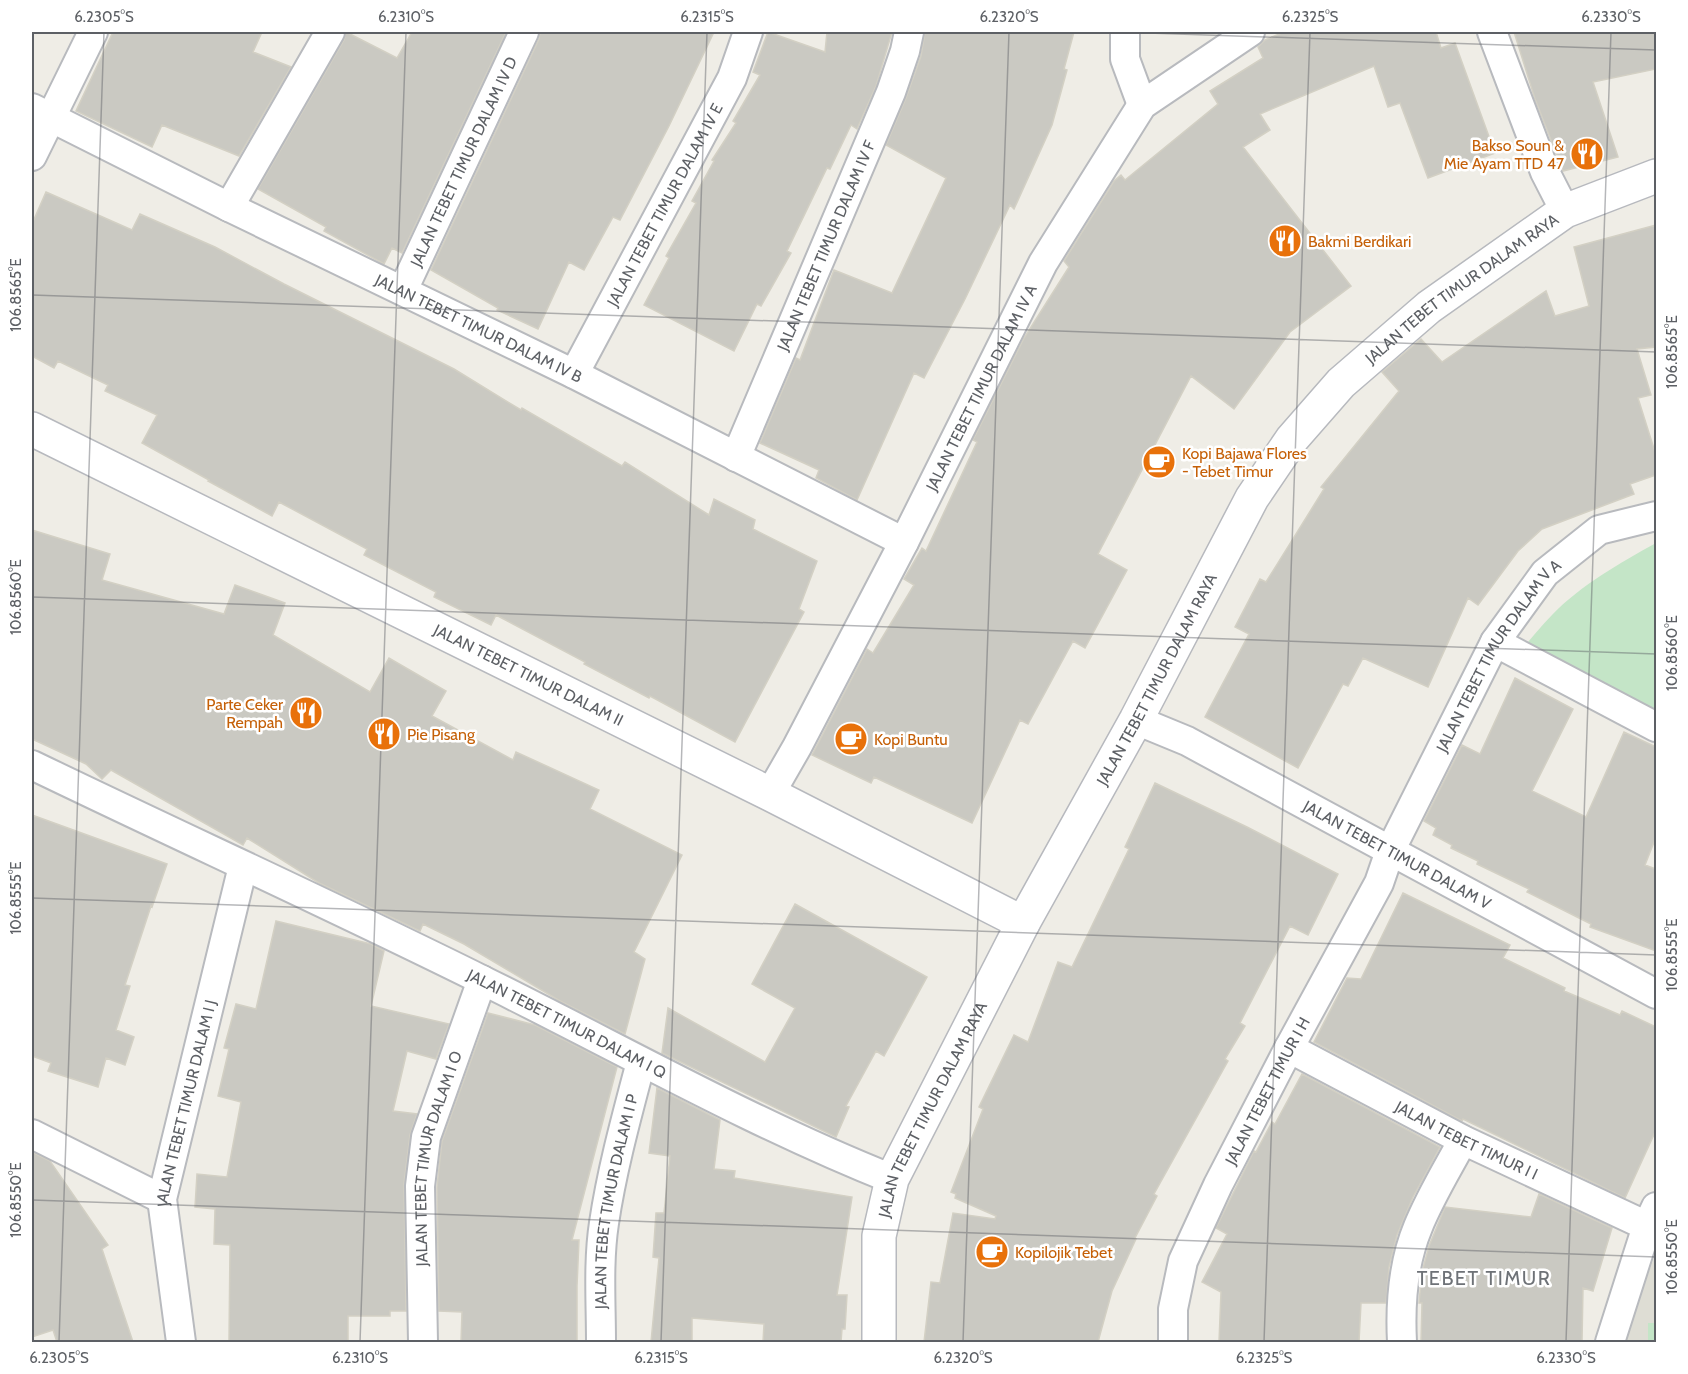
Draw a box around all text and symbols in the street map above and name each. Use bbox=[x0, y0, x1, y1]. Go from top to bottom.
text: 6.2305°S bbox=[74, 8, 134, 26]
text: 6.2310°S bbox=[378, 8, 434, 26]
text: 6.2315°S bbox=[680, 8, 734, 26]
text: 6.2320°S bbox=[979, 8, 1039, 26]
text: 6.2325°S bbox=[1282, 8, 1339, 26]
text: 6.2330°S bbox=[1581, 8, 1641, 26]
street label: JALAN TEBET TIMUR DALAM IV D bbox=[405, 53, 521, 270]
street label: JALAN TEBET TIMUR DALAM IV E bbox=[602, 100, 726, 310]
place label: Bakso Soun & Mie Ayam TTD 47 bbox=[1444, 136, 1564, 173]
restaurant icon: Bakso Soun & Mie Ayam TTD 47 bbox=[1569, 136, 1605, 172]
street label: JALAN TEBET TIMUR DALAM IV F bbox=[772, 137, 879, 354]
street label: JALAN TEBET TIMUR DALAM RAYA bbox=[1360, 209, 1562, 368]
restaurant icon: Bakmi Berdikari bbox=[1267, 223, 1303, 259]
place label: Bakmi Berdikari bbox=[1308, 232, 1412, 251]
text: 106.8565°E bbox=[7, 258, 25, 332]
street label: JALAN TEBET TIMUR DALAM IV B bbox=[371, 269, 586, 386]
street label: JALAN TEBET TIMUR DALAM IV A bbox=[921, 281, 1040, 495]
text: 106.8565°E bbox=[1663, 315, 1681, 389]
cafe icon: Kopi Bajawa Flores - Tebet Timur bbox=[1141, 444, 1177, 480]
place label: Kopi Bajawa Flores - Tebet Timur bbox=[1182, 444, 1307, 481]
street label: JALAN TEBET TIMUR DALAM V A bbox=[1431, 555, 1564, 756]
text: 106.8560°E bbox=[7, 559, 25, 635]
street label: JALAN TEBET TIMUR DALAM RAYA bbox=[1092, 570, 1221, 789]
text: 106.8560°E bbox=[1663, 615, 1681, 691]
street label: JALAN TEBET TIMUR DALAM II bbox=[430, 619, 626, 729]
place label: Parte Ceker Rempah bbox=[206, 695, 284, 732]
restaurant icon: Parte Ceker Rempah bbox=[288, 695, 324, 731]
restaurant icon: Pie Pisang bbox=[366, 716, 402, 752]
cafe icon: Kopi Buntu bbox=[833, 721, 869, 757]
place label: Pie Pisang bbox=[407, 725, 476, 744]
place label: Kopi Buntu bbox=[874, 730, 948, 749]
street label: JALAN TEBET TIMUR DALAM V bbox=[1299, 796, 1495, 913]
text: 106.8555°E bbox=[7, 861, 25, 935]
text: 106.8555°E bbox=[1663, 918, 1681, 992]
street label: JALAN TEBET TIMUR DALAM I Q bbox=[463, 964, 670, 1082]
street label: JALAN TEBET TIMUR DALAM I J bbox=[152, 998, 220, 1209]
street label: JALAN TEBET TIMUR DALAM RAYA bbox=[874, 998, 991, 1220]
street label: JALAN TEBET TIMUR I H bbox=[1220, 1014, 1314, 1169]
street label: JALAN TEBET TIMUR DALAM I O bbox=[410, 1048, 466, 1268]
street label: JALAN TEBET TIMUR DALAM I P bbox=[591, 1092, 642, 1310]
street label: JALAN TEBET TIMUR I I bbox=[1391, 1096, 1541, 1183]
text: 106.8550°E bbox=[7, 1162, 25, 1238]
text: 106.8550°E bbox=[1663, 1219, 1681, 1295]
cafe icon: Kopilojik Tebet bbox=[974, 1234, 1010, 1270]
place label: Kopilojik Tebet bbox=[1015, 1243, 1113, 1262]
district label: TEBET TIMUR bbox=[1417, 1266, 1551, 1290]
text: 6.2305°S bbox=[29, 1349, 89, 1367]
text: 6.2310°S bbox=[332, 1349, 388, 1367]
text: 6.2315°S bbox=[634, 1349, 688, 1367]
text: 6.2320°S bbox=[933, 1349, 993, 1367]
text: 6.2325°S bbox=[1236, 1349, 1293, 1367]
text: 6.2330°S bbox=[1536, 1349, 1596, 1367]

